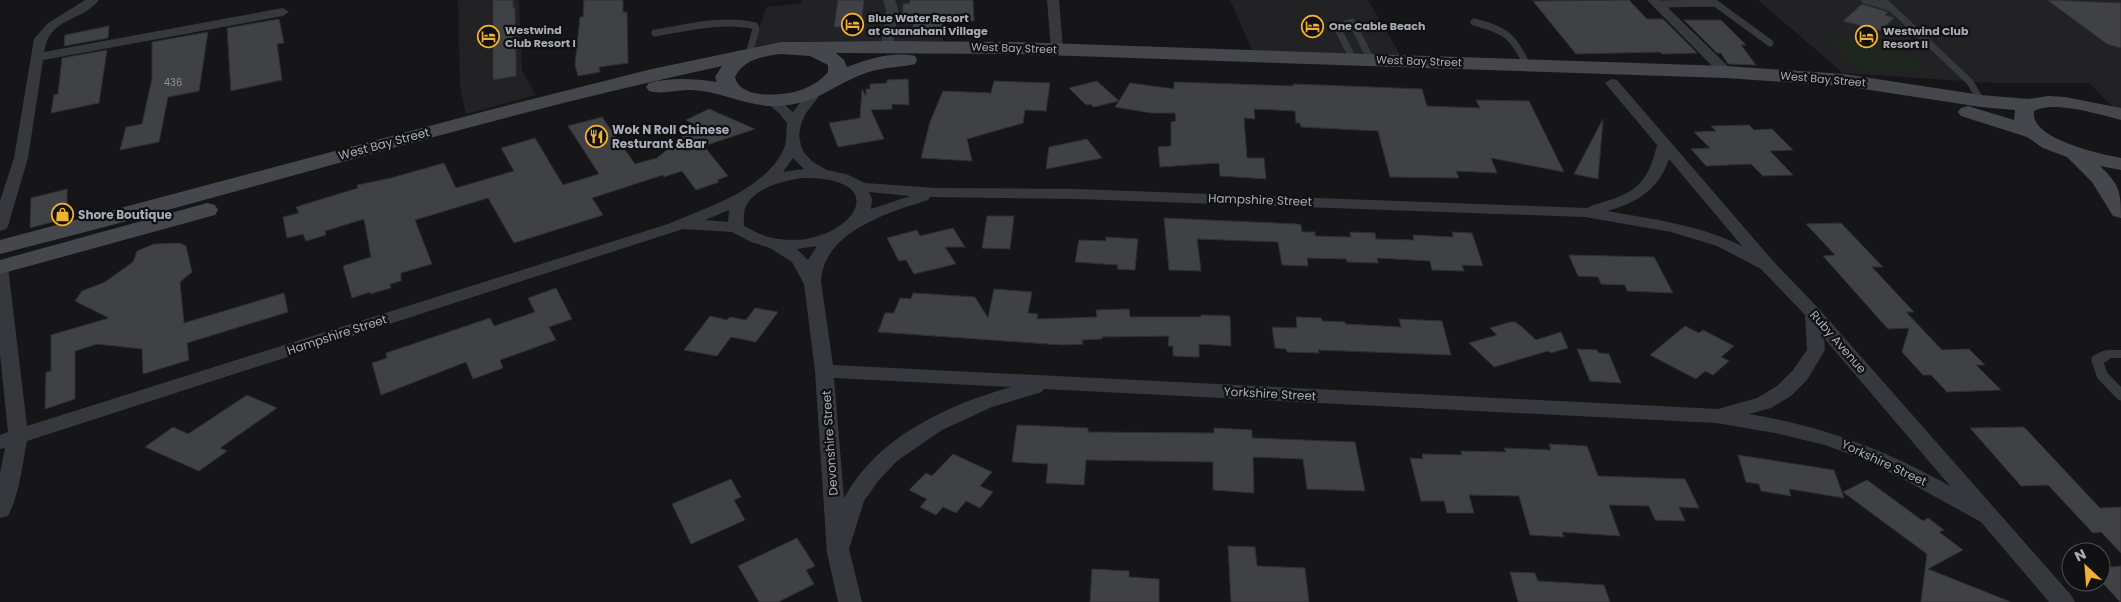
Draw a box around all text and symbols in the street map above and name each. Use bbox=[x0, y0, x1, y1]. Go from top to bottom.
place label: Blue Water Resort at Guanahani Village bbox=[868, 10, 988, 39]
hotel icon: Blue Water Resort at Guanahani Village bbox=[840, 12, 864, 36]
hotel icon: One Cable Beach bbox=[1301, 14, 1325, 38]
place label: One Cable Beach bbox=[1329, 18, 1425, 34]
place label: Westwind Club Resort I bbox=[505, 22, 576, 51]
place label: Westwind Club Resort II bbox=[1883, 23, 1969, 52]
hotel icon: Westwind Club Resort I bbox=[477, 24, 501, 48]
hotel icon: Westwind Club Resort II bbox=[1855, 25, 1879, 49]
street label: West Bay Street bbox=[971, 39, 1057, 57]
street label: West Bay Street bbox=[1376, 52, 1462, 70]
street label: West Bay Street bbox=[1780, 67, 1866, 91]
house number: 436 bbox=[164, 75, 182, 90]
place label: Wok N Roll Chinese Resturant &Bar bbox=[612, 121, 730, 152]
street label: West Bay Street bbox=[336, 123, 431, 164]
restaurant icon: Wok N Roll Chinese Resturant &Bar bbox=[584, 125, 608, 149]
street label: Hampshire Street bbox=[1208, 189, 1312, 210]
shop icon: Shore Boutique bbox=[50, 203, 74, 227]
place label: Shore Boutique bbox=[78, 206, 172, 223]
street label: Ruby Avenue bbox=[1806, 307, 1870, 377]
street label: Hampshire Street bbox=[285, 310, 389, 359]
street label: Yorkshire Street bbox=[1223, 383, 1317, 404]
street label: Devonshire Street bbox=[817, 390, 842, 496]
street label: Yorkshire Street bbox=[1839, 435, 1930, 490]
north arrow bbox=[2061, 542, 2111, 592]
text: N bbox=[2071, 544, 2089, 567]

